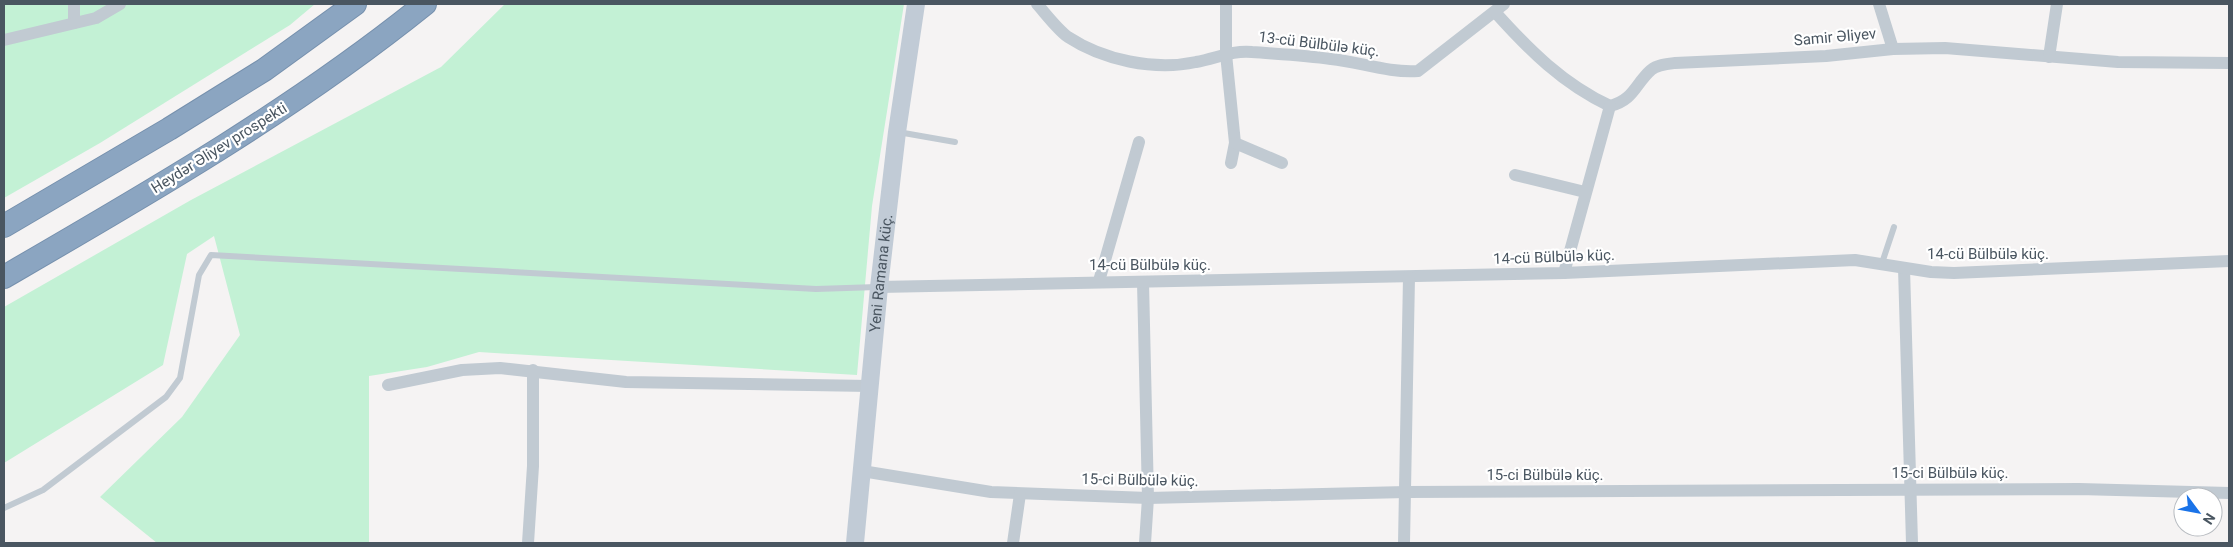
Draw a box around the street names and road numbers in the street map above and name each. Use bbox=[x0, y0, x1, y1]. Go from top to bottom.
street label: Samir Əliyev bbox=[1793, 24, 1877, 50]
street label: 13-cü Bülbülə küç. bbox=[1257, 28, 1381, 60]
street label: Heydər Əliyev prospekti bbox=[148, 99, 290, 197]
street label: Yeni Ramana küç. bbox=[866, 213, 896, 333]
street label: 14-cü Bülbülə küç. bbox=[1927, 245, 2049, 263]
street label: 14-cü Bülbülə küç. bbox=[1493, 246, 1615, 268]
street label: 14-cü Bülbülə küç. bbox=[1089, 256, 1211, 274]
street label: 15-ci Bülbülə küç. bbox=[1891, 464, 2009, 482]
street label: 15-ci Bülbülə küç. bbox=[1486, 466, 1604, 484]
street label: 15-ci Bülbülə küç. bbox=[1081, 470, 1199, 490]

